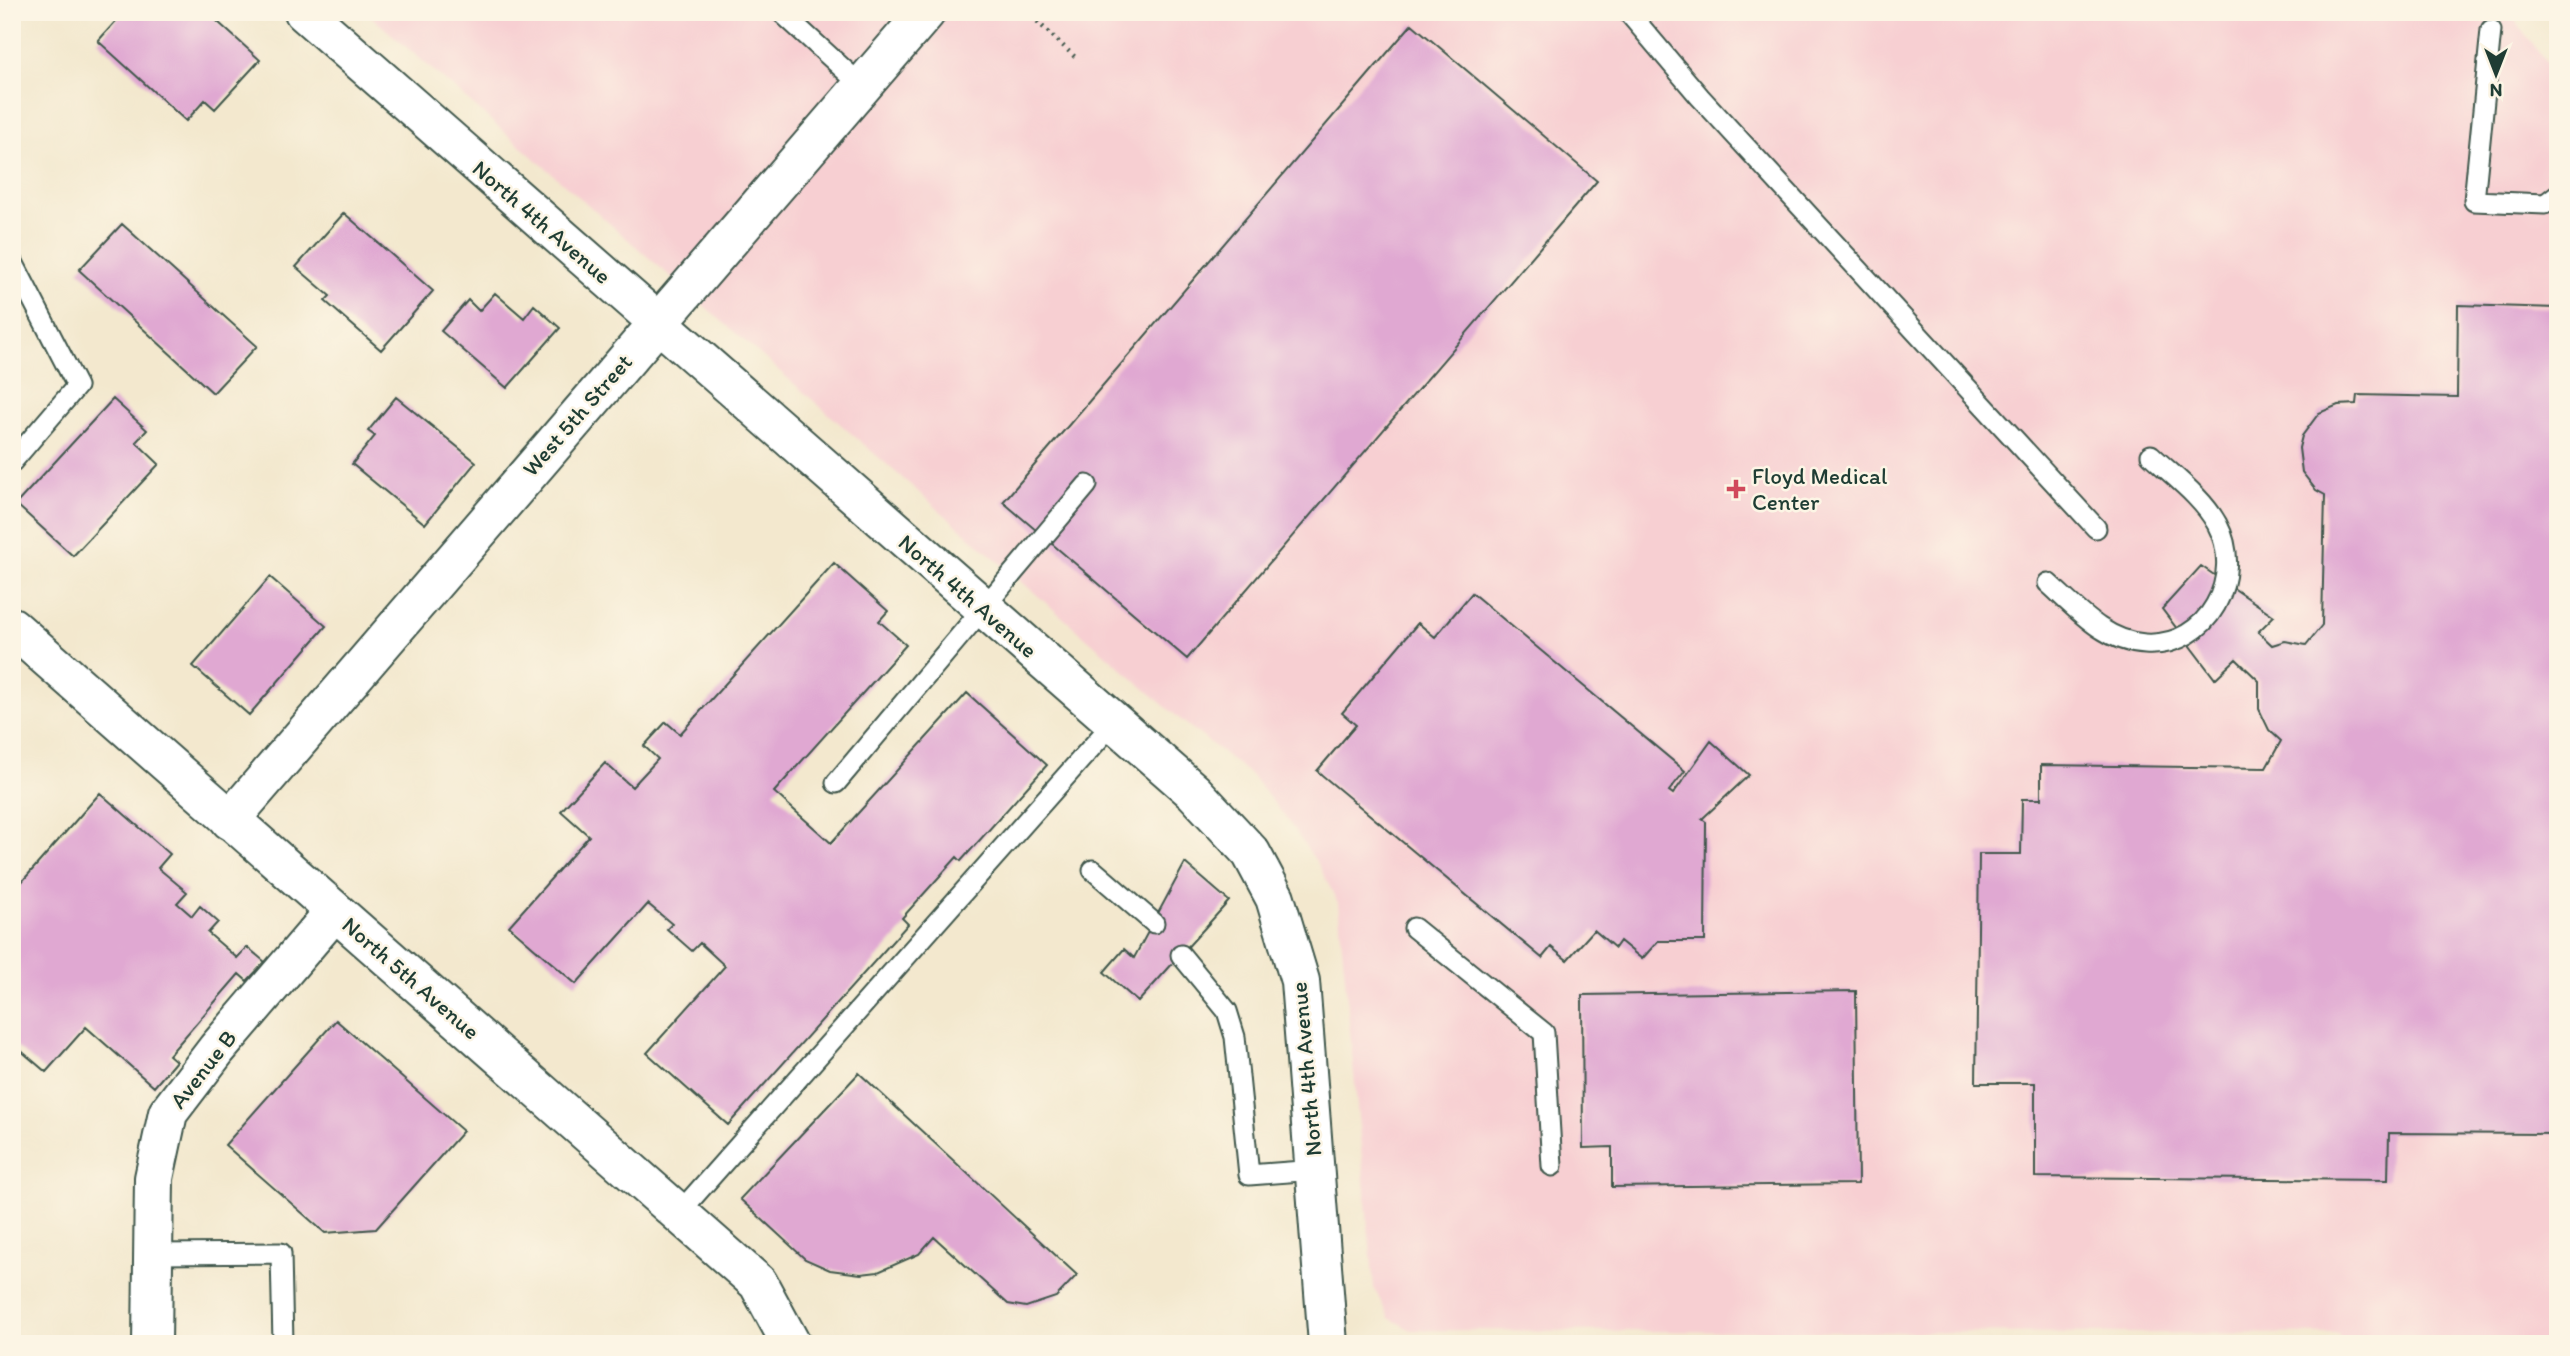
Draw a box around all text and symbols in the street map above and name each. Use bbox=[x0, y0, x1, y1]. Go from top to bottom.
north arrow bbox=[2462, 38, 2532, 108]
text: N bbox=[2490, 79, 2502, 102]
street label: North 4th Avenue bbox=[467, 154, 617, 290]
street label: West 5th Street bbox=[516, 348, 638, 482]
place label: Floyd Medical Center bbox=[1752, 462, 1888, 516]
marker: Floyd Medical Center bbox=[1726, 479, 1746, 499]
street label: North 4th Avenue bbox=[893, 528, 1043, 664]
street label: North 5th Avenue bbox=[337, 911, 485, 1045]
street label: North 4th Avenue bbox=[1284, 981, 1328, 1157]
street label: Avenue B bbox=[164, 1024, 242, 1114]

